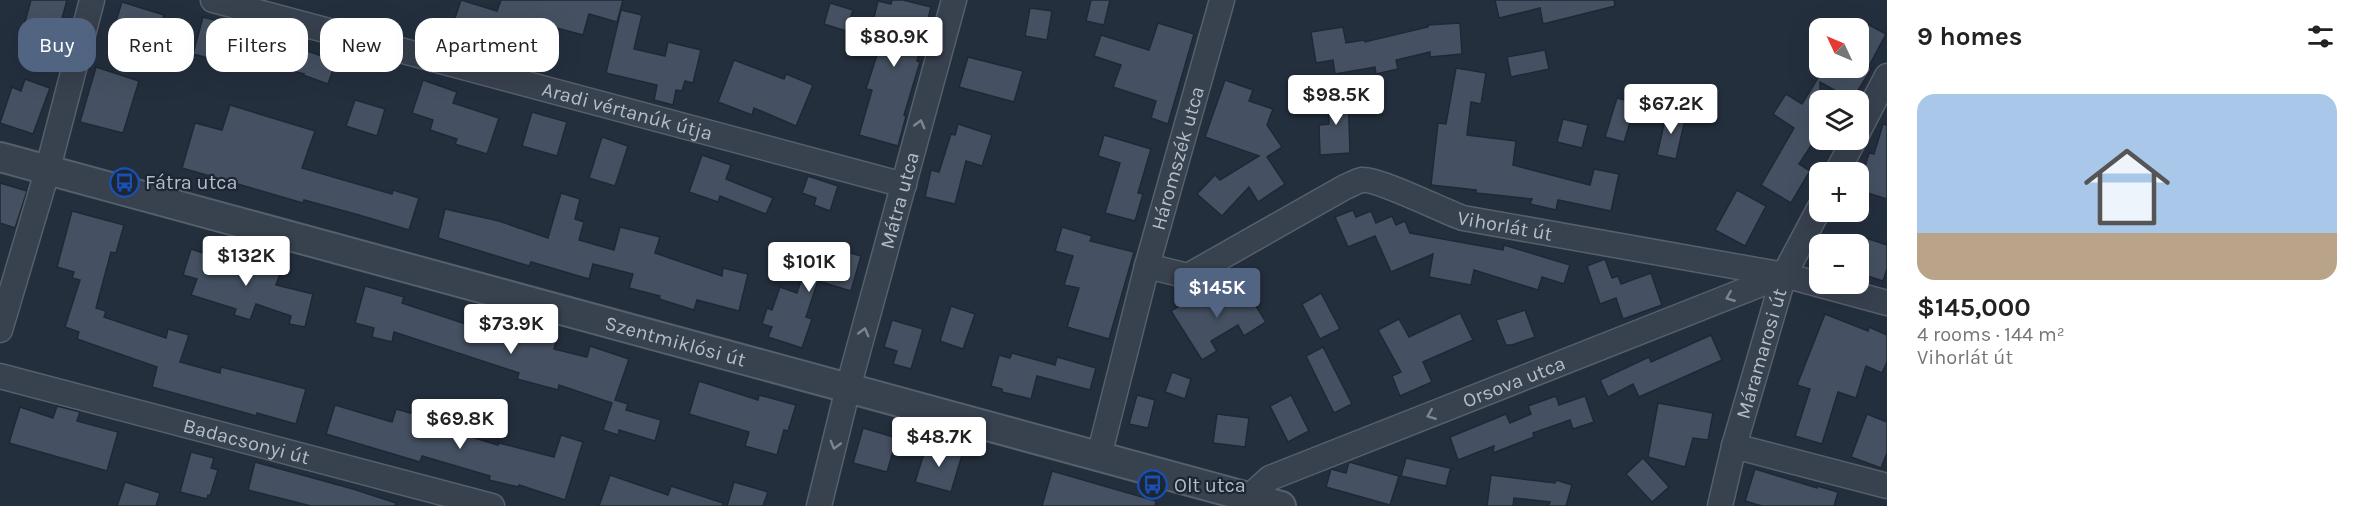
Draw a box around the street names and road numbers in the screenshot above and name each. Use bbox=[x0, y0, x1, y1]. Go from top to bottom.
street label: Aradi vértanúk útja bbox=[540, 77, 715, 145]
street label: Háromszék utca bbox=[1146, 84, 1209, 233]
street label: Mátra utca bbox=[875, 149, 923, 251]
street label: Vihorlát út bbox=[1456, 206, 1555, 245]
street label: Máramarosi út bbox=[1731, 285, 1791, 422]
street label: Szentmiklósi út bbox=[602, 311, 749, 371]
street label: Orsova utca bbox=[1459, 351, 1569, 412]
street label: Badacsonyi út bbox=[181, 413, 313, 469]

